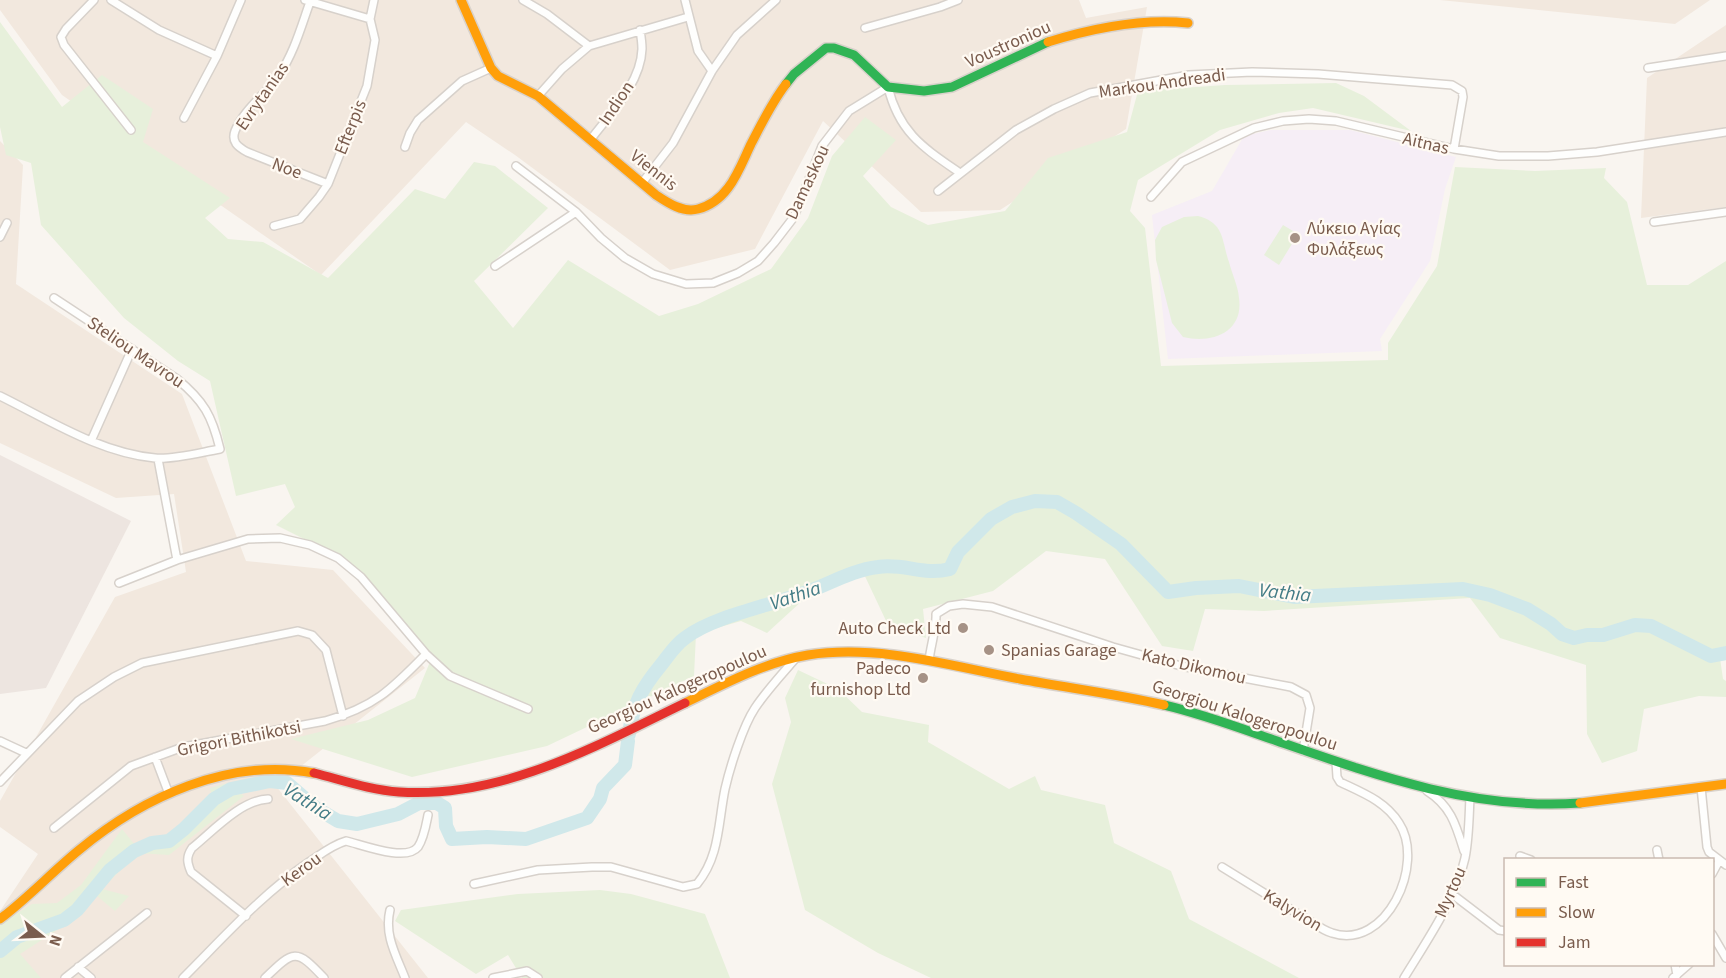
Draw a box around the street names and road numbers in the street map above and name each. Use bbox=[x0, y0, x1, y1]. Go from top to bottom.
street label: Voustroniou bbox=[961, 14, 1055, 74]
street label: Evrytanias bbox=[230, 57, 295, 136]
street label: Markou Andreadi bbox=[1097, 62, 1227, 105]
street label: Indion bbox=[592, 76, 640, 130]
street label: Efterpis bbox=[328, 96, 373, 158]
street label: Aitnas bbox=[1400, 126, 1451, 161]
street label: Damaskou bbox=[779, 141, 836, 224]
street label: Viennis bbox=[625, 144, 683, 197]
street label: Noe bbox=[268, 151, 306, 186]
street label: Steliou Mavrou bbox=[82, 311, 189, 394]
street label: Georgiou Kalogeropoulou bbox=[584, 639, 771, 740]
street label: Kato Dikomou bbox=[1139, 642, 1249, 691]
street label: Georgiou Kalogeropoulou bbox=[1149, 674, 1341, 757]
street label: Grigori Bithikotsi bbox=[175, 714, 303, 763]
street label: Kerou bbox=[276, 846, 327, 893]
street label: Myrtou bbox=[1428, 863, 1473, 922]
street label: Kalyvion bbox=[1258, 883, 1327, 938]

